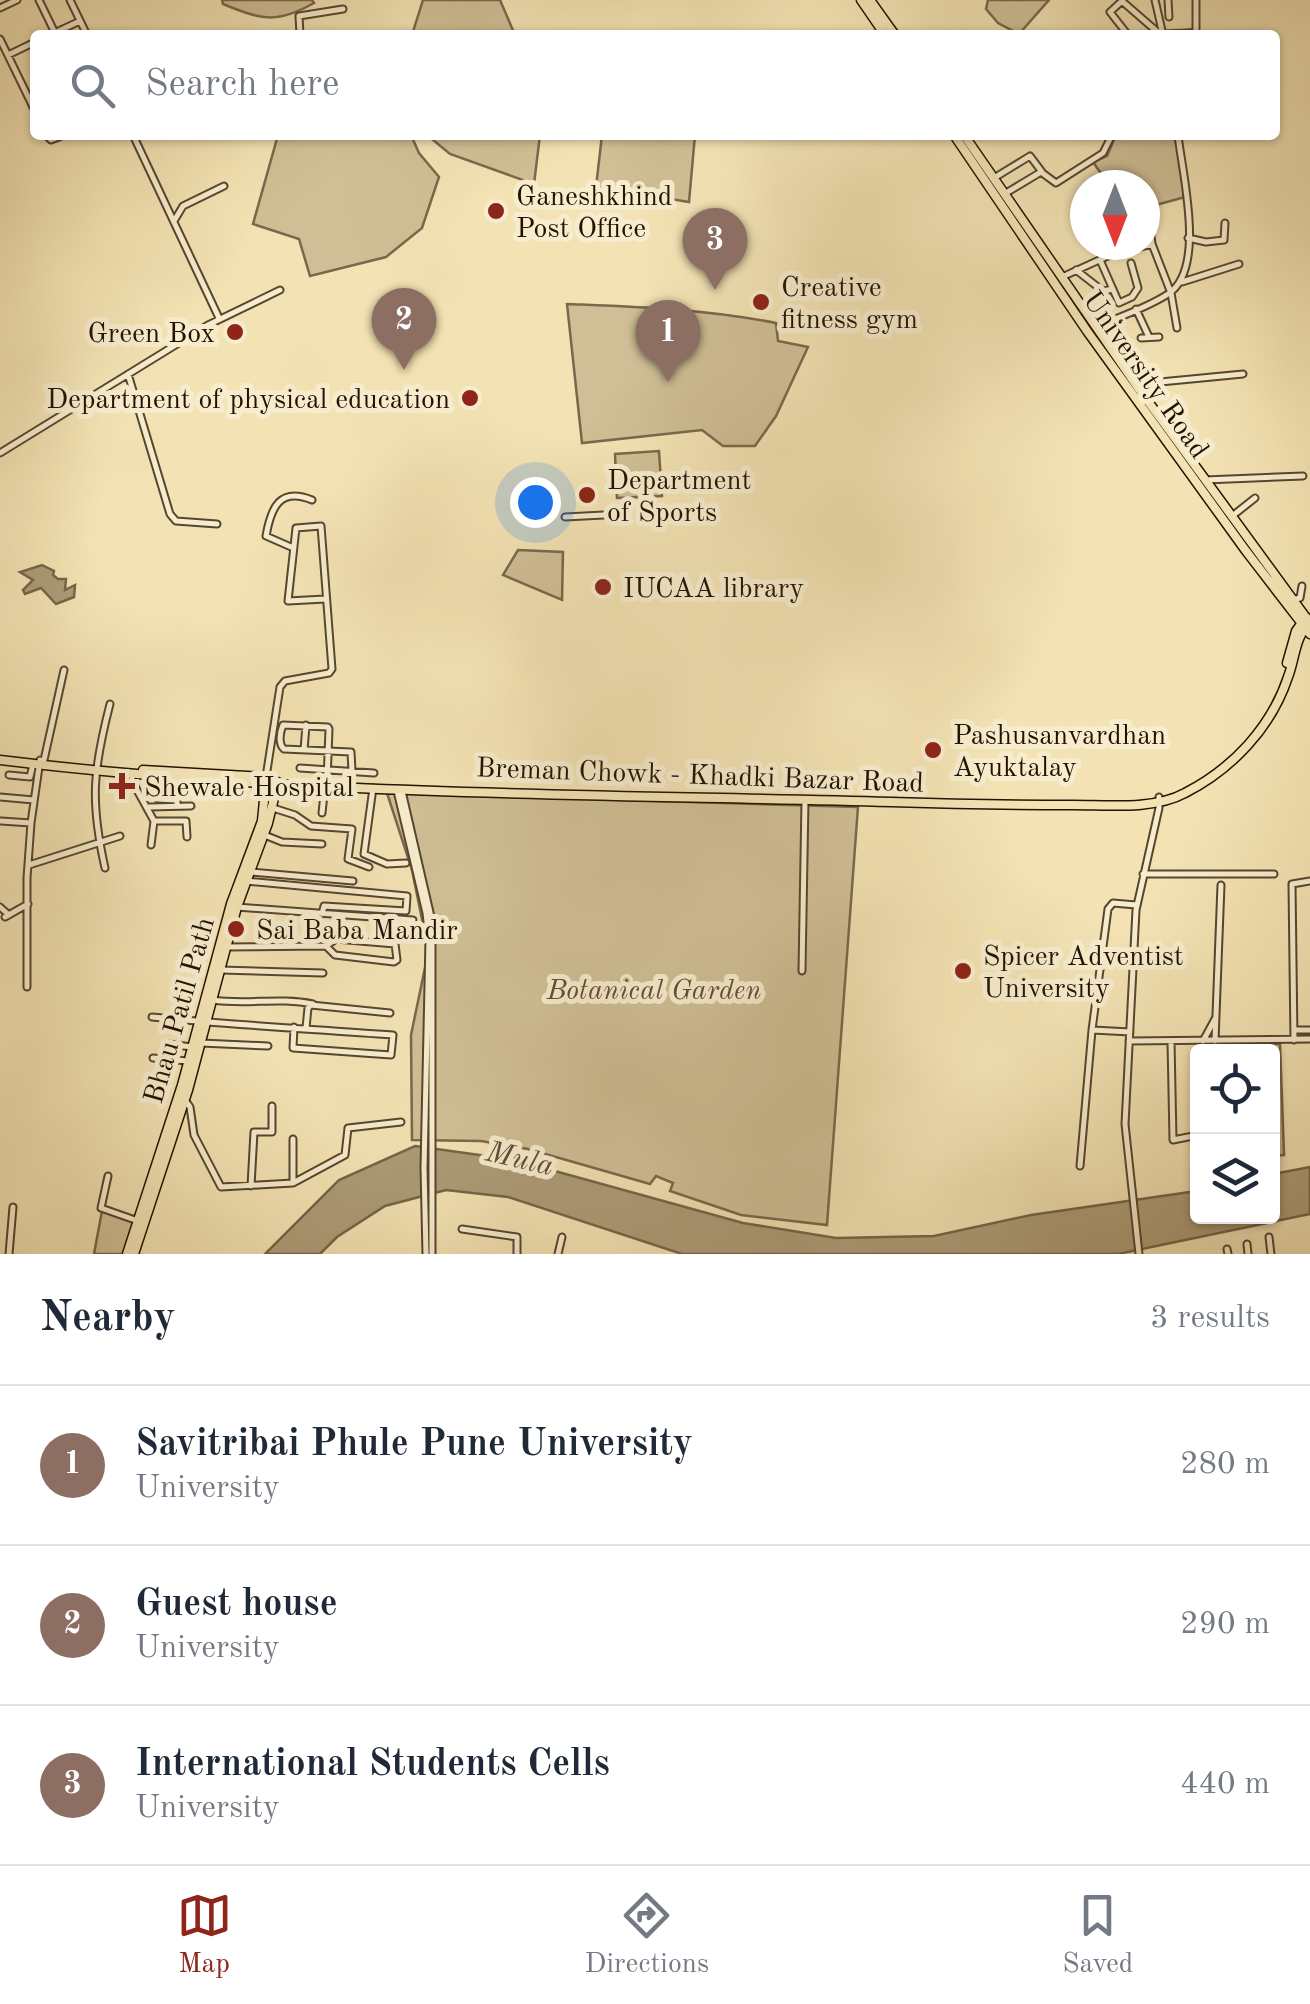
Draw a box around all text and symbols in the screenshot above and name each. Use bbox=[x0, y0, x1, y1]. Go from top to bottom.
search box bbox=[30, 30, 1280, 140]
icon: search bbox=[65, 58, 120, 113]
text: Search here bbox=[145, 66, 340, 104]
north arrow bbox=[1070, 170, 1160, 260]
place label: Ganeshkhind Post Office bbox=[516, 184, 672, 244]
marker: Ganeshkhind Post Office bbox=[485, 200, 507, 222]
pin: 3 bbox=[682, 208, 748, 290]
place label: Creative fitness gym bbox=[781, 275, 918, 335]
street label: University Road bbox=[1077, 287, 1212, 464]
pin: 2 bbox=[372, 288, 436, 370]
marker: Creative fitness gym bbox=[750, 291, 772, 313]
pin: 1 bbox=[636, 300, 700, 382]
place label: Green Box bbox=[88, 321, 215, 349]
marker: Green Box bbox=[224, 321, 246, 343]
place label: Department of physical education bbox=[46, 387, 450, 415]
marker: Department of physical education bbox=[459, 387, 481, 409]
place label: Department of Sports bbox=[607, 468, 751, 528]
your location bbox=[510, 477, 561, 528]
marker: Department of Sports bbox=[576, 484, 598, 506]
marker: IUCAA library bbox=[592, 576, 614, 598]
place label: IUCAA library bbox=[623, 576, 804, 604]
place label: Pashusanvardhan Ayuktalay bbox=[953, 723, 1166, 783]
marker: Pashusanvardhan Ayuktalay bbox=[922, 739, 944, 761]
street label: Breman Chowk - Khadki Bazar Road bbox=[475, 755, 924, 799]
marker: Shewale Hospital bbox=[109, 773, 135, 799]
place label: Shewale Hospital bbox=[144, 775, 354, 803]
street label: Bhau Patil Path bbox=[141, 915, 221, 1107]
marker: Sai Baba Mandir bbox=[225, 918, 247, 940]
place label: Sai Baba Mandir bbox=[256, 918, 458, 946]
place label: Spicer Adventist University bbox=[983, 944, 1184, 1004]
marker: Spicer Adventist University bbox=[952, 960, 974, 982]
park label: Botanical Garden bbox=[546, 978, 761, 1006]
map controls bbox=[1190, 1044, 1280, 1224]
button: locate bbox=[1190, 1044, 1280, 1134]
button: layers bbox=[1190, 1134, 1280, 1224]
water label: Mula bbox=[482, 1137, 556, 1182]
text: Nearby bbox=[40, 1298, 176, 1340]
text: 3 results bbox=[1150, 1303, 1270, 1335]
text: Savitribai Phule Pune University bbox=[135, 1426, 693, 1464]
text: 1 bbox=[63, 1449, 82, 1481]
text: 280 m bbox=[1180, 1449, 1270, 1481]
text: University bbox=[135, 1473, 280, 1505]
text: Guest house bbox=[135, 1586, 338, 1624]
text: 2 bbox=[63, 1609, 82, 1641]
text: 290 m bbox=[1180, 1609, 1270, 1641]
text: University bbox=[135, 1633, 280, 1665]
text: International Students Cells bbox=[135, 1746, 610, 1784]
text: 3 bbox=[63, 1769, 82, 1801]
text: 440 m bbox=[1180, 1769, 1270, 1801]
text: University bbox=[135, 1793, 280, 1825]
tab: Map bbox=[177, 1888, 232, 1983]
tab: Directions bbox=[585, 1888, 709, 1983]
tab: Saved bbox=[1062, 1888, 1133, 1983]

